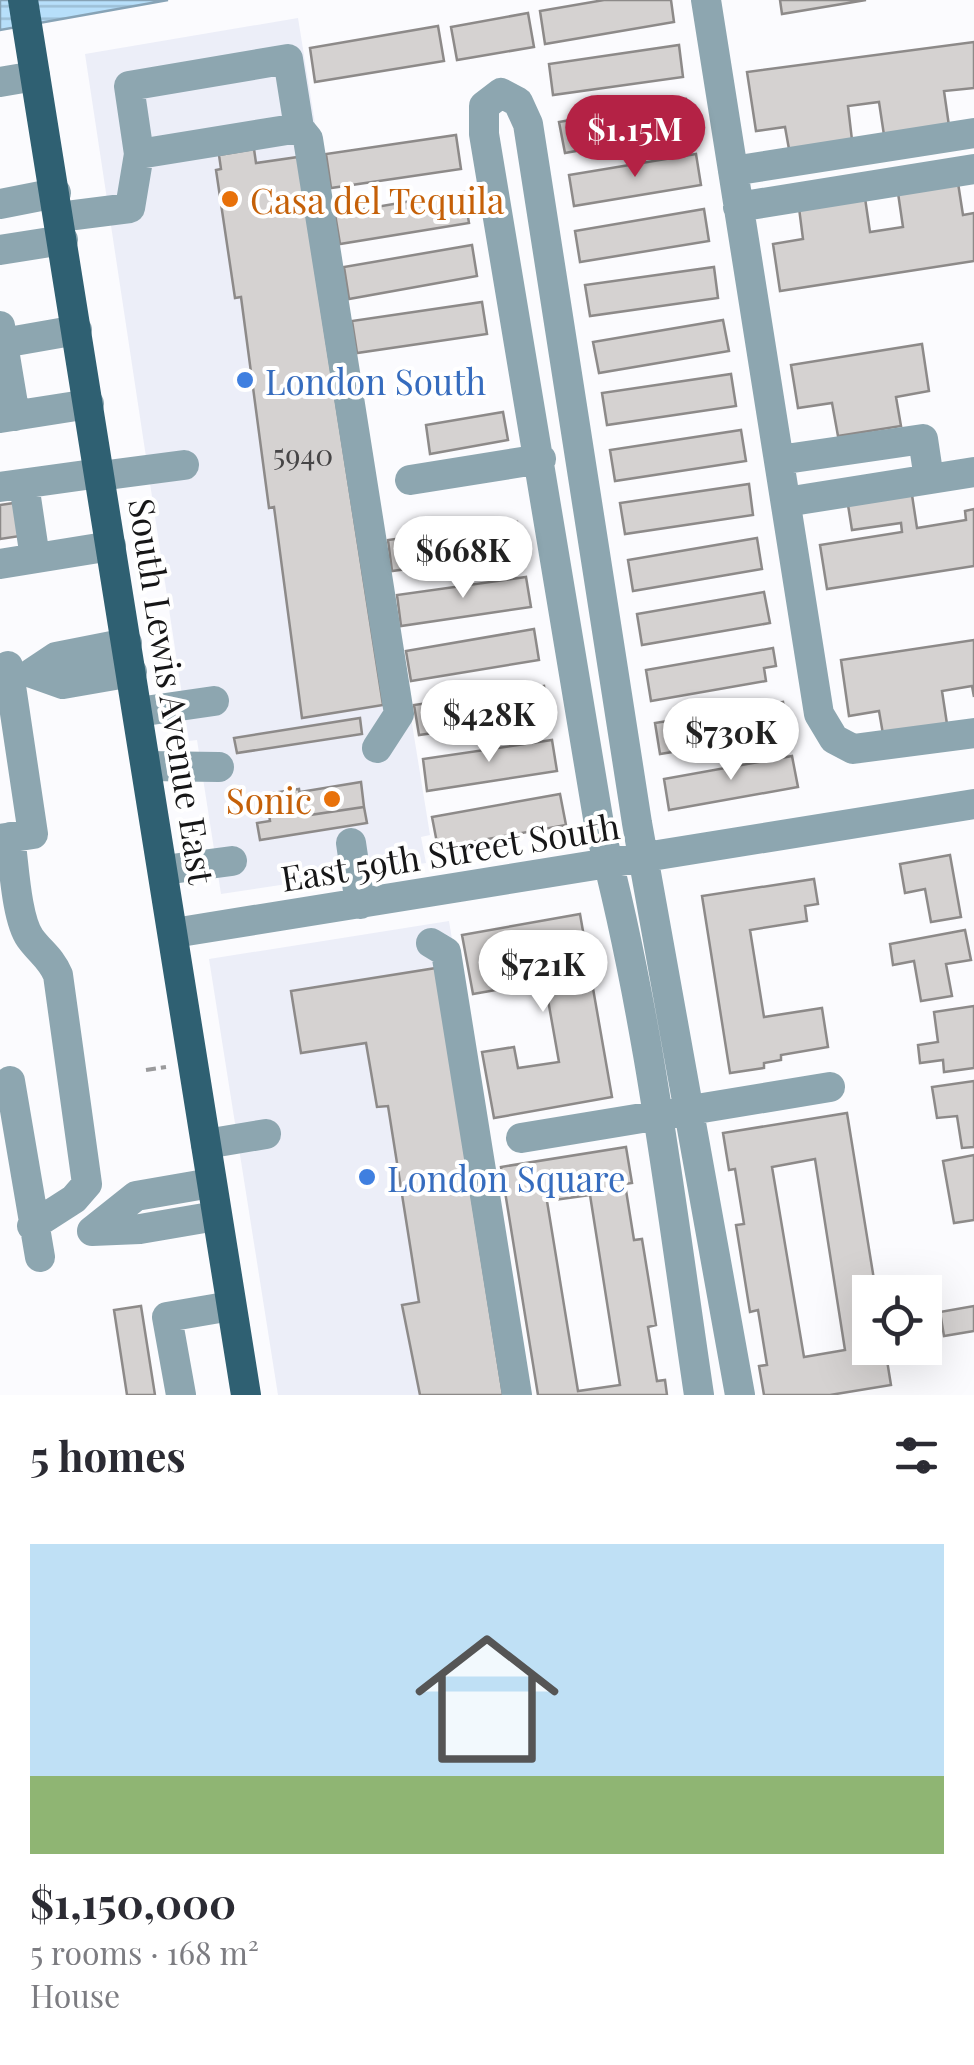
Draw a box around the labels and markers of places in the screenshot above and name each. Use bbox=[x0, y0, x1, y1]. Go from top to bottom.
pin: $1.15M bbox=[554, 95, 716, 180]
place label: Casa del Tequila bbox=[250, 176, 505, 223]
marker: Casa del Tequila bbox=[219, 188, 241, 210]
place label: London South bbox=[265, 357, 487, 404]
marker: London South bbox=[234, 369, 256, 391]
pin: $668K bbox=[393, 516, 533, 601]
pin: $428K bbox=[419, 680, 559, 765]
pin: $730K bbox=[661, 698, 801, 783]
place label: Sonic bbox=[226, 776, 312, 823]
marker: Sonic bbox=[321, 788, 343, 810]
pin: $721K bbox=[473, 930, 613, 1015]
place label: London Square bbox=[387, 1154, 626, 1201]
marker: London Square bbox=[356, 1166, 378, 1188]

